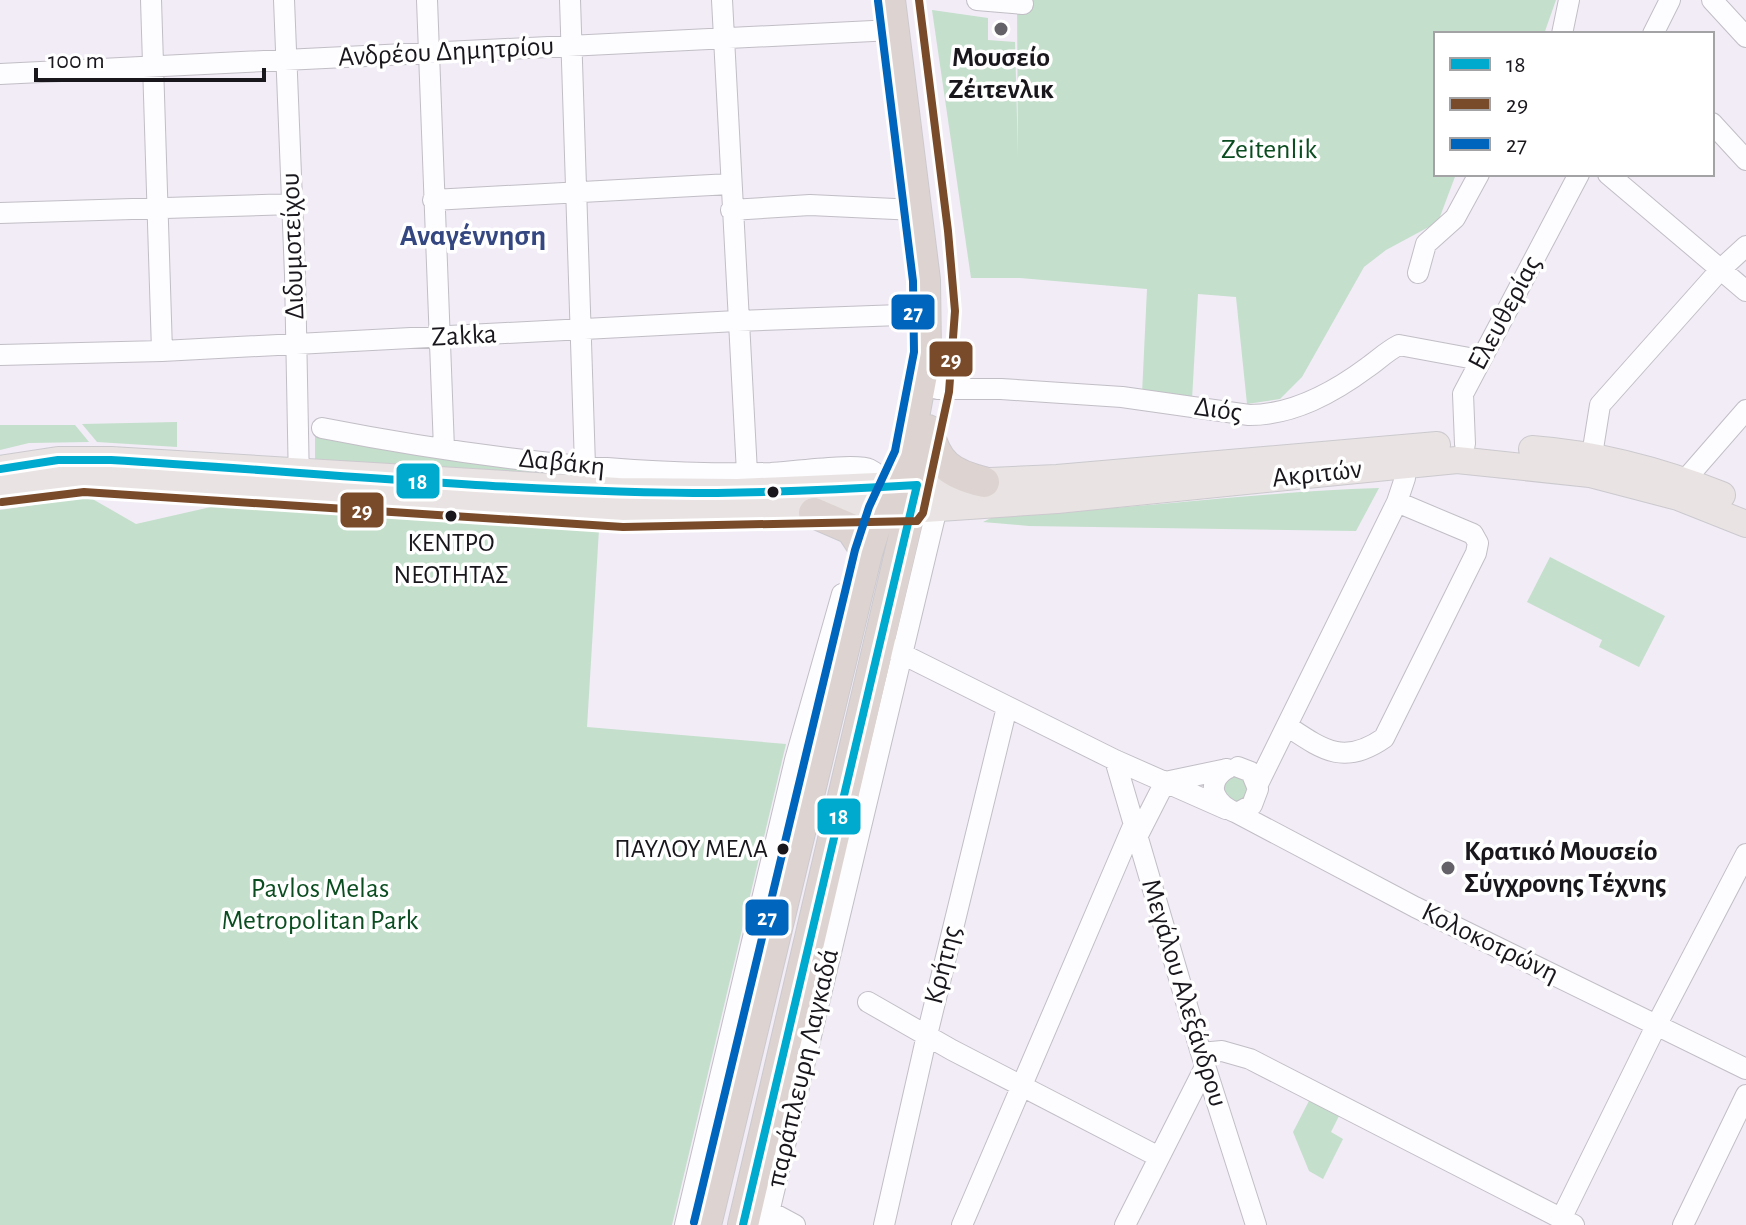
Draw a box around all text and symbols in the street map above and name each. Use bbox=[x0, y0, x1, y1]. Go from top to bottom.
marker: Μουσείο Ζέιτενλικ bbox=[992, 20, 1010, 38]
scale bar bbox=[36, 32, 264, 82]
street label: Ανδρέου Δημητρίου bbox=[337, 32, 555, 72]
legend bbox=[1434, 32, 1714, 176]
place label: Μουσείο Ζέιτενλικ bbox=[948, 44, 1054, 104]
text: 100 m bbox=[48, 49, 105, 73]
text: 18 bbox=[1506, 53, 1526, 77]
text: 29 bbox=[1506, 93, 1528, 117]
text: 27 bbox=[1506, 133, 1527, 157]
park label: Zeitenlik bbox=[1221, 136, 1317, 164]
street label: Διδυμοτείχου bbox=[276, 172, 310, 320]
district label: Αναγέννηση bbox=[400, 221, 546, 251]
street label: Ελευθερίας bbox=[1463, 251, 1547, 375]
line badge: 27 bbox=[890, 293, 936, 331]
text: 27 bbox=[903, 302, 923, 324]
street label: Zakka bbox=[430, 320, 498, 352]
line badge: 29 bbox=[928, 340, 974, 378]
text: 29 bbox=[941, 349, 962, 371]
street label: Διός bbox=[1193, 393, 1244, 427]
street label: Δαβάκη bbox=[518, 445, 606, 481]
street label: Ακριτών bbox=[1271, 455, 1363, 493]
line badge: 18 bbox=[395, 462, 441, 500]
text: 18 bbox=[409, 471, 427, 493]
unlabelled marker bbox=[765, 484, 781, 500]
line badge: 29 bbox=[339, 491, 385, 529]
text: 29 bbox=[352, 500, 373, 522]
marker: ΚΕΝΤΡΟ ΝΕΟΤΗΤΑΣ bbox=[443, 508, 459, 524]
place label: ΚΕΝΤΡΟ ΝΕΟΤΗΤΑΣ bbox=[394, 530, 508, 588]
line badge: 18 bbox=[816, 797, 862, 836]
text: 18 bbox=[830, 806, 848, 828]
place label: ΠΑΥΛΟΥ ΜΕΛΑ bbox=[614, 836, 768, 862]
place label: Κρατικό Μουσείο Σύγχρονης Τέχνης bbox=[1464, 838, 1666, 898]
marker: ΠΑΥΛΟΥ ΜΕΛΑ bbox=[775, 841, 791, 857]
marker: Κρατικό Μουσείο Σύγχρονης Τέχνης bbox=[1439, 859, 1457, 877]
park label: Pavlos Melas Metropolitan Park bbox=[222, 875, 419, 935]
street label: Μεγάλου Αλεξάνδρου bbox=[1136, 876, 1232, 1110]
line badge: 27 bbox=[744, 898, 790, 937]
street label: Κολοκοτρώνη bbox=[1417, 898, 1563, 988]
text: 27 bbox=[757, 907, 777, 929]
street label: Κρήτης bbox=[920, 923, 966, 1007]
street label: παράπλευρη Λαγκαδά bbox=[762, 946, 844, 1191]

